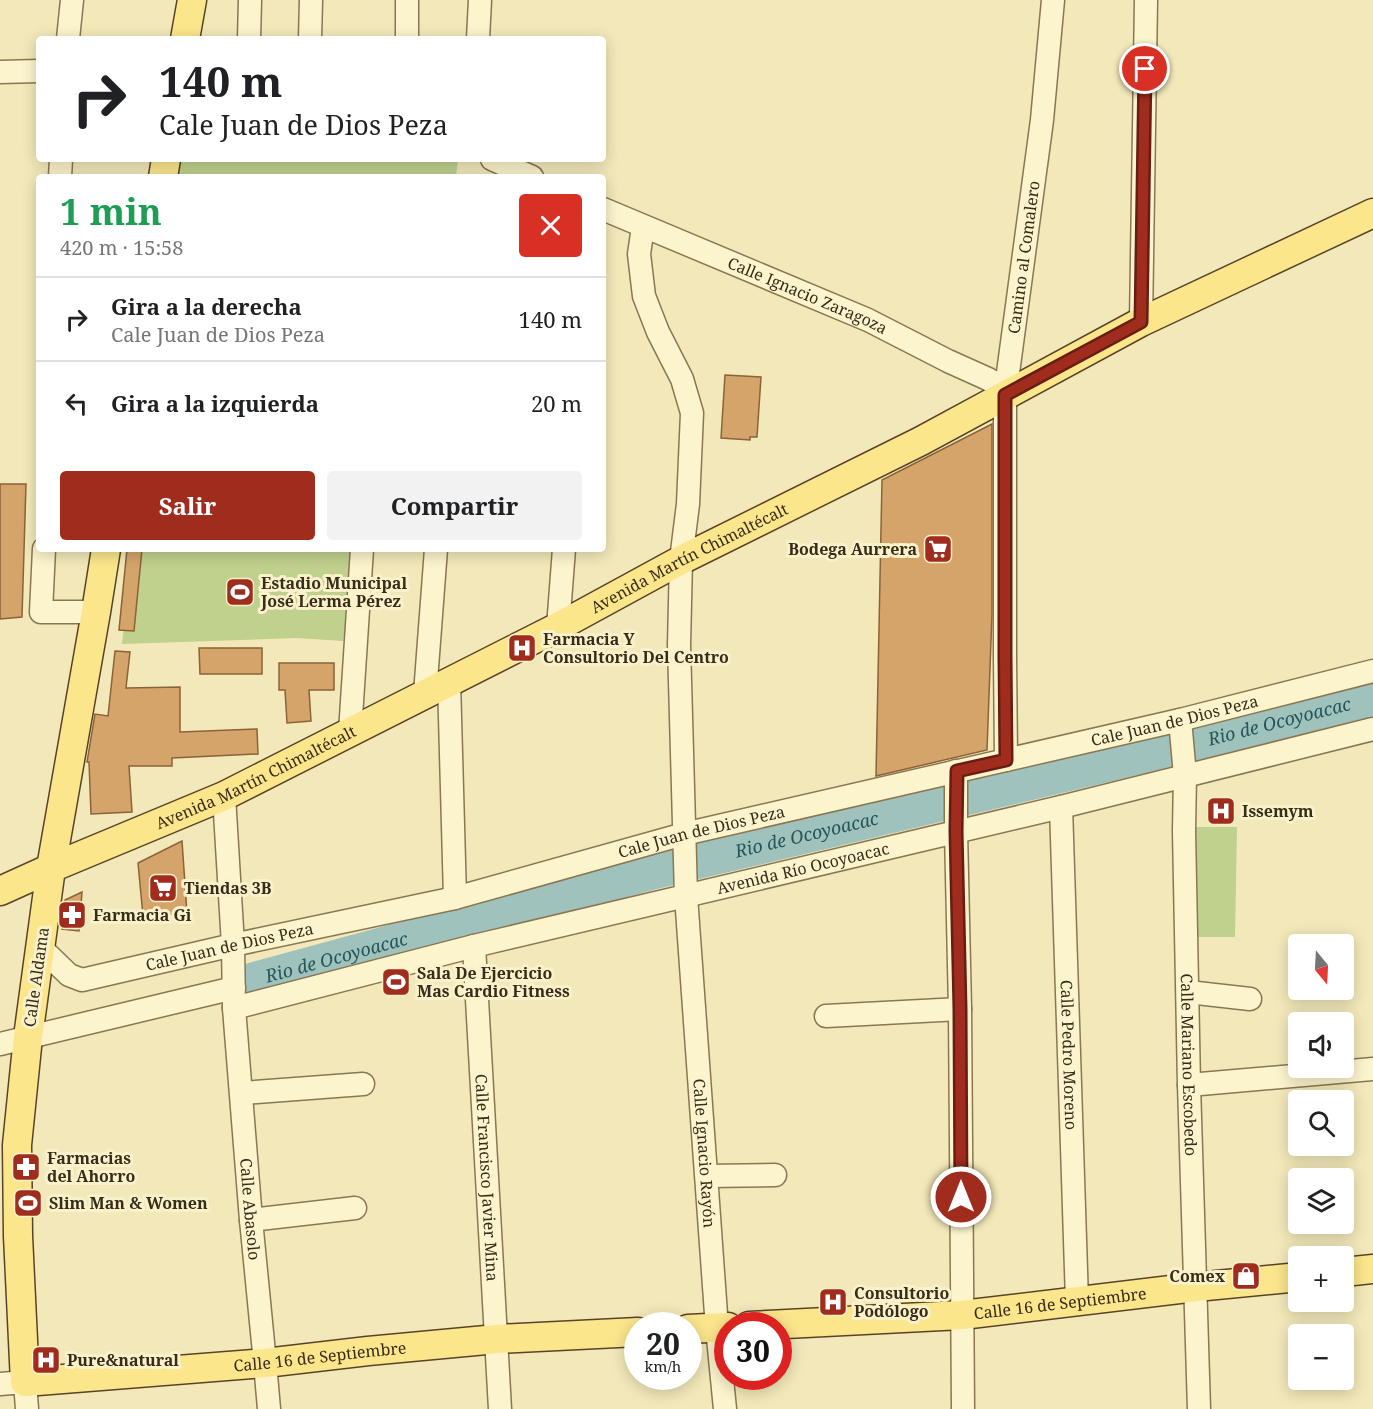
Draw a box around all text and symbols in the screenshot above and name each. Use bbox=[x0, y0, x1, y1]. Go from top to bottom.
pin bbox=[1119, 43, 1170, 94]
text: 140 m bbox=[159, 52, 283, 109]
icon: arrive bbox=[1128, 52, 1161, 85]
icon: right bbox=[60, 60, 138, 138]
text: Cale Juan de Dios Peza bbox=[159, 106, 448, 143]
street label: Camino al Comalero bbox=[1002, 179, 1045, 335]
text: 1 min bbox=[60, 187, 162, 236]
button: close bbox=[519, 194, 582, 257]
text: 420 m · 15:58 bbox=[60, 234, 183, 261]
street label: Calle Ignacio Zaragoza bbox=[724, 251, 891, 339]
text: Gira a la derecha bbox=[111, 291, 302, 321]
icon: right bbox=[60, 303, 93, 336]
text: 140 m bbox=[519, 304, 582, 334]
text: Cale Juan de Dios Peza bbox=[111, 321, 325, 348]
icon: left bbox=[60, 387, 93, 420]
text: Gira a la izquierda bbox=[111, 388, 319, 418]
text: 20 m bbox=[531, 388, 582, 418]
button: Salir bbox=[60, 471, 315, 540]
button: Compartir bbox=[327, 471, 582, 540]
street label: Avenida Martín Chimaltécalt bbox=[587, 498, 792, 618]
supermarket icon: Bodega Aurrera bbox=[922, 533, 954, 565]
place label: Bodega Aurrera bbox=[788, 538, 917, 560]
place label: Estadio Municipal José Lerma Pérez bbox=[260, 572, 407, 612]
sports icon: Estadio Municipal José Lerma Pérez bbox=[224, 576, 256, 608]
place label: Farmacia Y Consultorio Del Centro bbox=[543, 628, 729, 668]
hospital icon: Farmacia Y Consultorio Del Centro bbox=[506, 632, 538, 664]
street label: Cale Juan de Dios Peza bbox=[1089, 690, 1260, 751]
water label: Rio de Ocoyoacac bbox=[1204, 691, 1354, 751]
street label: Avenida Martín Chimaltécalt bbox=[152, 720, 360, 834]
hospital icon: Issemym bbox=[1205, 795, 1237, 827]
street label: Cale Juan de Dios Peza bbox=[615, 800, 787, 863]
place label: Issemym bbox=[1242, 800, 1314, 822]
water label: Rio de Ocoyoacac bbox=[731, 805, 881, 863]
street label: Avenida Río Ocoyoacac bbox=[715, 837, 892, 899]
supermarket icon: Tiendas 3B bbox=[147, 872, 179, 904]
place label: Tiendas 3B bbox=[184, 877, 272, 899]
pharmacy icon: Farmacia Gi bbox=[56, 899, 88, 931]
place label: Farmacia Gi bbox=[93, 904, 192, 926]
street label: Cale Juan de Dios Peza bbox=[143, 917, 315, 976]
street label: Calle Aldama bbox=[18, 926, 54, 1028]
water label: Rio de Ocoyoacac bbox=[261, 926, 411, 988]
north arrow bbox=[1288, 934, 1354, 1000]
map controls bbox=[1288, 934, 1354, 1390]
place label: Sala De Ejercicio Mas Cardio Fitness bbox=[417, 962, 570, 1002]
sports icon: Sala De Ejercicio Mas Cardio Fitness bbox=[380, 966, 412, 998]
street label: Calle Mariano Escobedo bbox=[1176, 973, 1202, 1156]
street label: Calle Pedro Moreno bbox=[1056, 979, 1082, 1130]
button: sound bbox=[1288, 1012, 1354, 1078]
street label: Calle Francisco Javier Mina bbox=[470, 1073, 504, 1282]
street label: Calle Ignacio Rayón bbox=[688, 1078, 721, 1229]
button: search bbox=[1288, 1090, 1354, 1156]
place label: Farmacias del Ahorro bbox=[47, 1147, 136, 1187]
pharmacy icon: Farmacias del Ahorro bbox=[10, 1151, 42, 1183]
street label: Calle Abasolo bbox=[235, 1157, 266, 1261]
position arrow bbox=[929, 1165, 993, 1229]
button: layers bbox=[1288, 1168, 1354, 1234]
sports icon: Slim Man & Women bbox=[12, 1187, 44, 1219]
place label: Slim Man & Women bbox=[49, 1192, 208, 1214]
button: + bbox=[1288, 1246, 1354, 1312]
shop icon: Comex bbox=[1230, 1260, 1262, 1292]
place label: Comex bbox=[1169, 1265, 1226, 1287]
place label: Consultorio Podólogo bbox=[854, 1282, 950, 1322]
street label: Calle 16 de Septiembre bbox=[972, 1282, 1148, 1325]
hospital icon: Consultorio Podólogo bbox=[817, 1286, 849, 1318]
speed limit sign: 30 bbox=[714, 1312, 792, 1390]
text: 20 bbox=[646, 1323, 680, 1364]
button: − bbox=[1288, 1324, 1354, 1390]
street label: Calle 16 de Septiembre bbox=[233, 1336, 407, 1376]
hospital icon: Pure&natural bbox=[30, 1344, 62, 1376]
place label: Pure&natural bbox=[67, 1349, 179, 1371]
text: km/h bbox=[645, 1356, 681, 1376]

